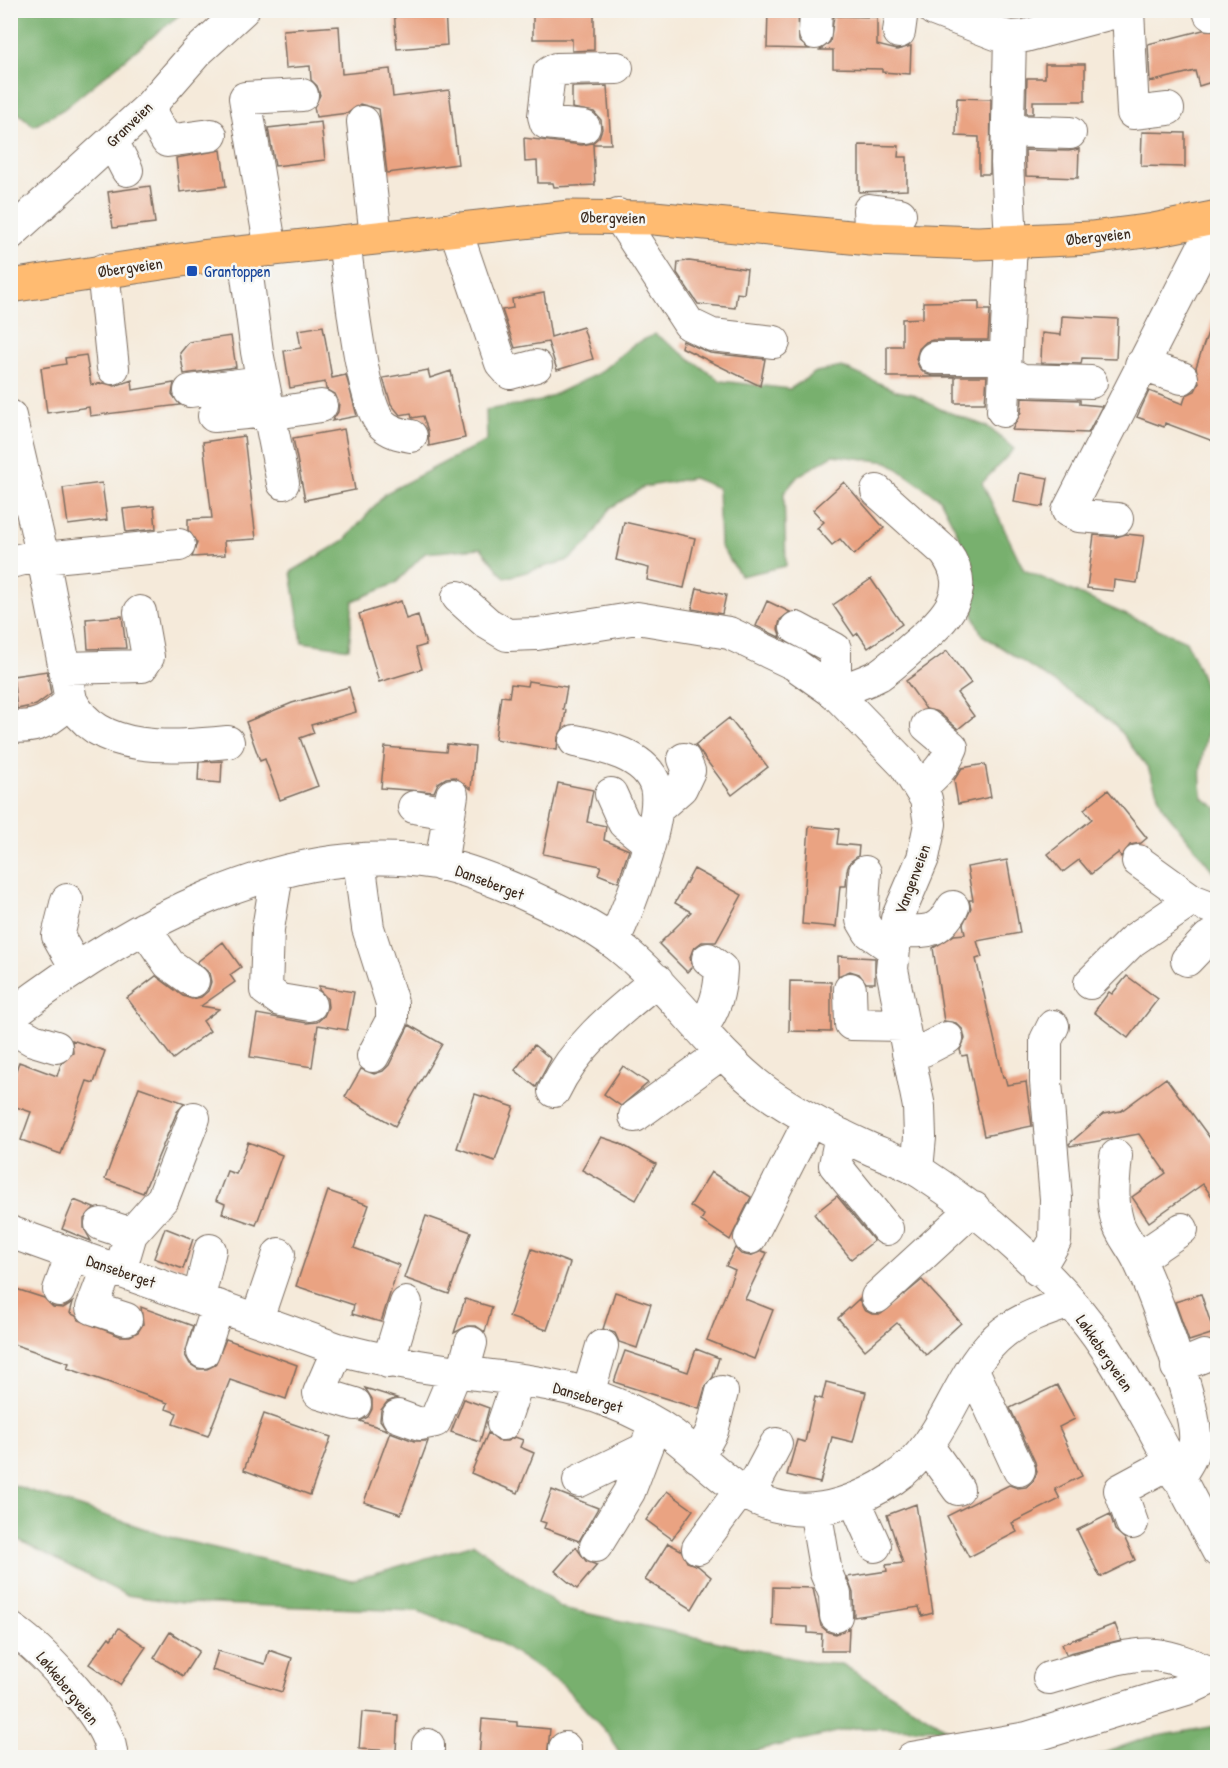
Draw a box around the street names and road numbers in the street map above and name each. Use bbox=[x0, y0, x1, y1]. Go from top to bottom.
street label: Granveien bbox=[101, 96, 157, 152]
street label: Øbergveien bbox=[580, 205, 646, 229]
street label: Øbergveien bbox=[1064, 222, 1132, 250]
street label: Øbergveien bbox=[96, 252, 164, 282]
street label: Vangenveien bbox=[889, 841, 935, 917]
street label: Danseberget bbox=[453, 859, 528, 905]
street label: Danseberget bbox=[83, 1249, 159, 1293]
street label: Løkkebergveien bbox=[1071, 1310, 1139, 1396]
street label: Danseberget bbox=[550, 1376, 626, 1418]
street label: Løkkebergveien bbox=[32, 1647, 104, 1729]

